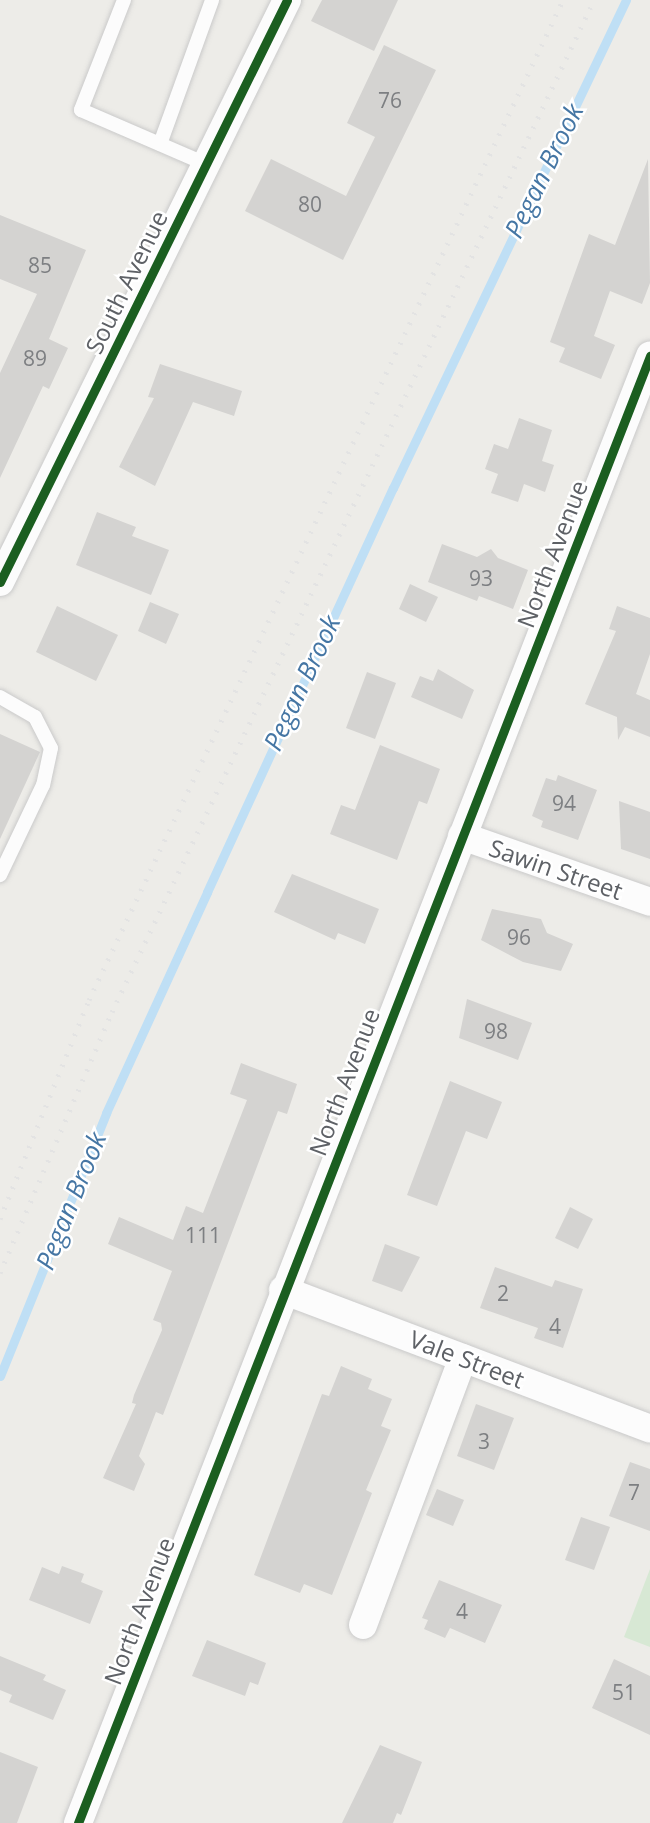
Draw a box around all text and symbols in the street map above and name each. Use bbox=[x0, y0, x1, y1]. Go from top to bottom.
house number: 76 bbox=[378, 87, 402, 113]
water label: Pegan Brook bbox=[498, 99, 590, 243]
house number: 80 bbox=[298, 191, 322, 217]
street label: South Avenue bbox=[79, 206, 173, 358]
house number: 85 bbox=[28, 252, 52, 278]
house number: 89 bbox=[23, 345, 47, 371]
street label: North Avenue bbox=[511, 476, 593, 632]
house number: 93 bbox=[469, 565, 493, 591]
water label: Pegan Brook bbox=[257, 610, 347, 756]
house number: 94 bbox=[552, 790, 576, 816]
street label: Sawin Street bbox=[486, 833, 626, 905]
house number: 96 bbox=[507, 924, 531, 950]
street label: North Avenue bbox=[303, 1004, 385, 1160]
house number: 98 bbox=[484, 1018, 508, 1044]
water label: Pegan Brook bbox=[29, 1128, 113, 1274]
house number: 111 bbox=[185, 1222, 221, 1248]
house number: 2 bbox=[497, 1280, 509, 1306]
house number: 4 bbox=[549, 1313, 561, 1339]
street label: Vale Street bbox=[406, 1324, 528, 1394]
house number: 3 bbox=[478, 1428, 490, 1454]
house number: 7 bbox=[628, 1479, 640, 1505]
street label: North Avenue bbox=[98, 1533, 180, 1689]
house number: 4 bbox=[456, 1598, 468, 1624]
house number: 51 bbox=[612, 1679, 636, 1705]

